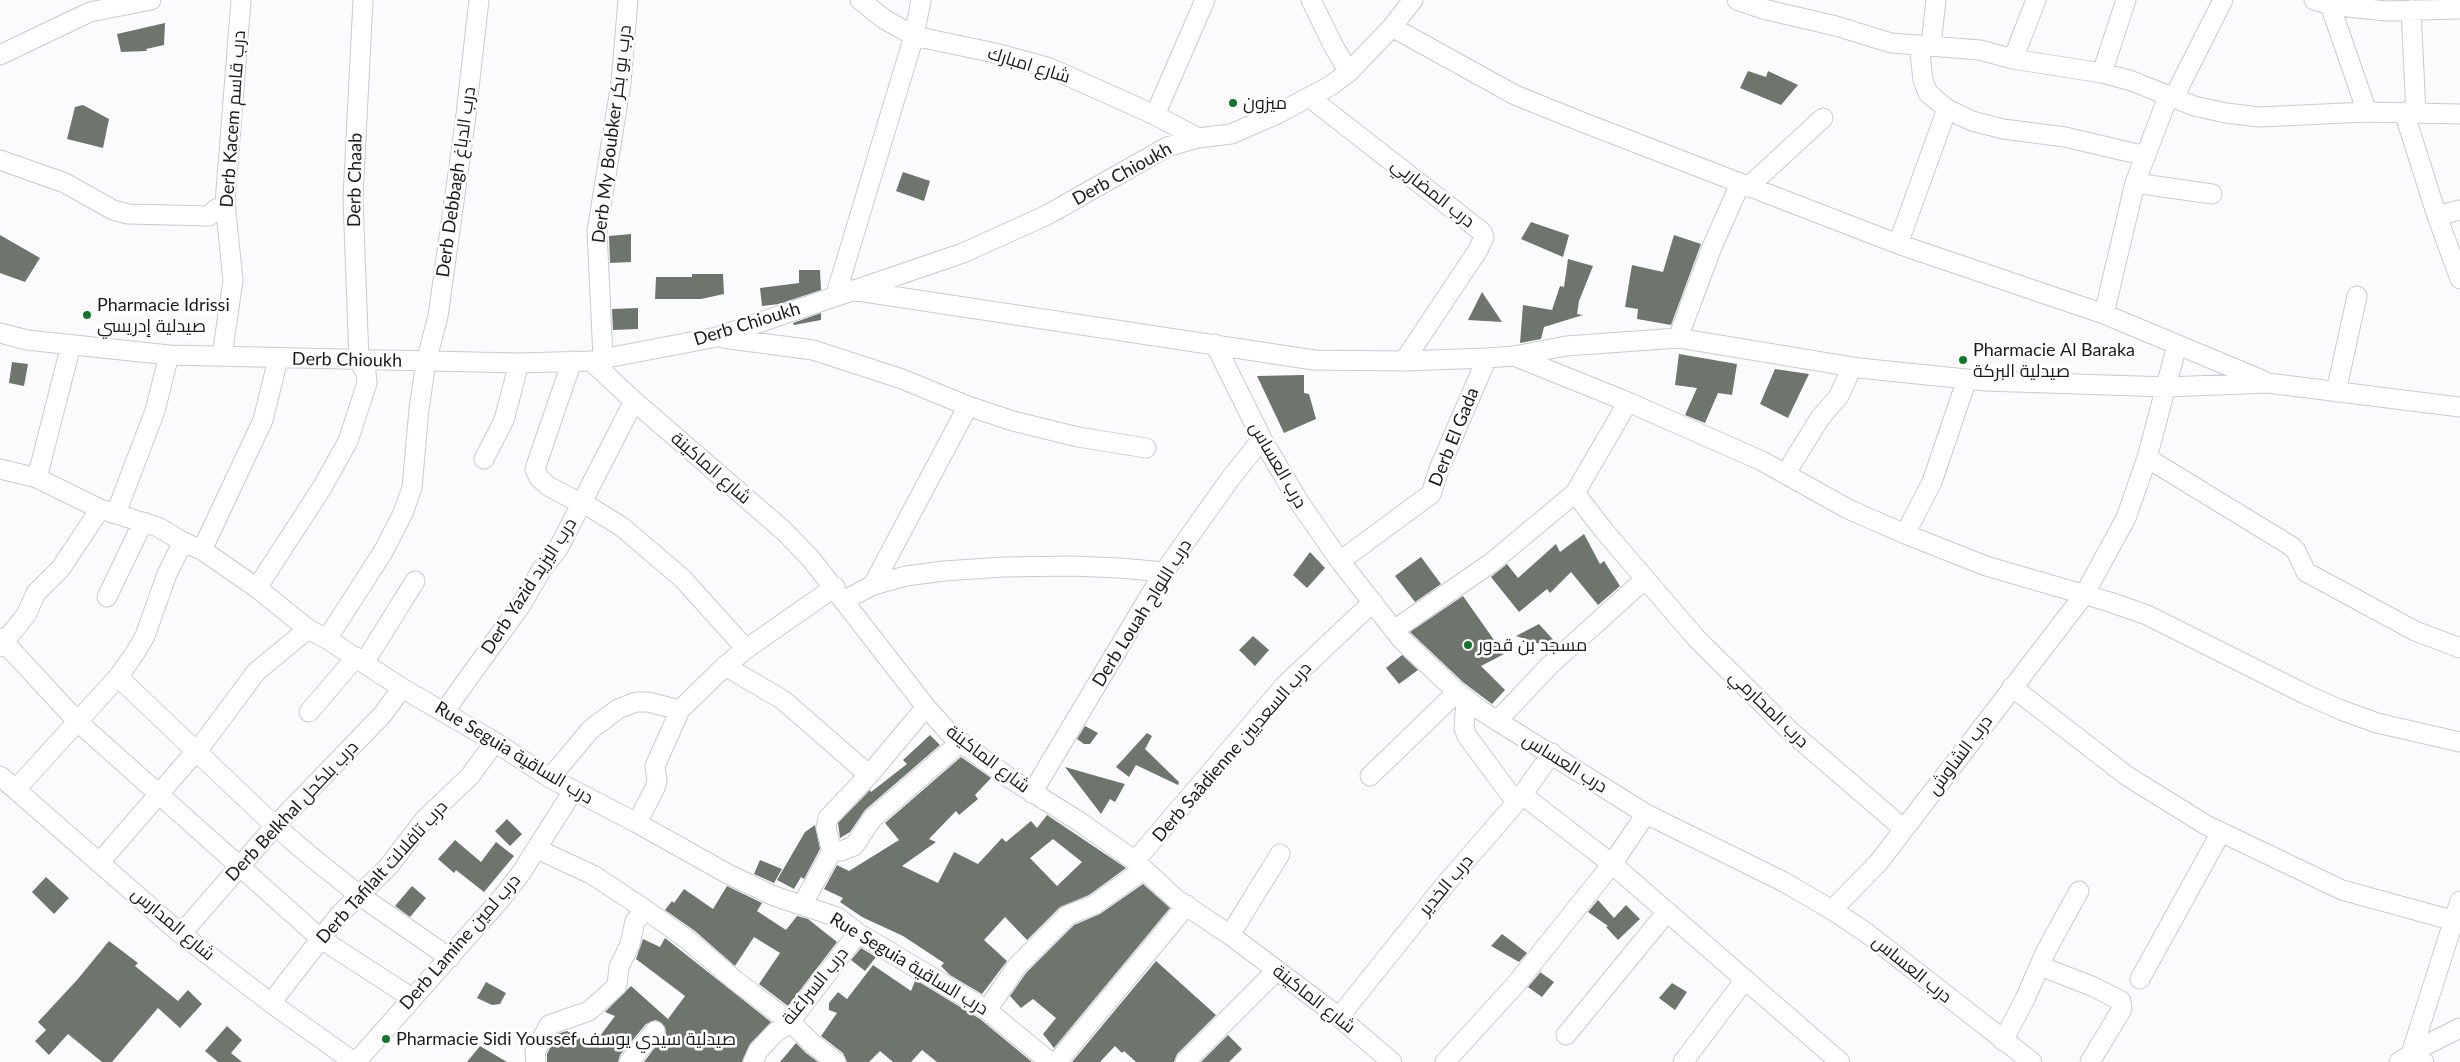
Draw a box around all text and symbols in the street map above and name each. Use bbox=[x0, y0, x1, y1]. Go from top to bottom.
street label: Derb My Boubker درب بو بكر bbox=[588, 24, 636, 244]
street label: Derb Kacem درب قاسم bbox=[216, 30, 250, 208]
street label: شارع امبارك bbox=[985, 42, 1073, 88]
street label: Derb Debbagh درب الدباغ bbox=[432, 85, 480, 279]
place label: ميزون bbox=[1243, 92, 1287, 114]
marker: ميزون bbox=[1227, 97, 1239, 109]
street label: Derb Chaab bbox=[343, 133, 367, 227]
street label: Derb Chioukh bbox=[1069, 138, 1175, 210]
street label: درب المضاربي bbox=[1387, 154, 1479, 232]
place label: Pharmacie Idrissi صيدلية إدريسي bbox=[97, 294, 230, 336]
street label: Derb Chioukh bbox=[691, 298, 803, 350]
marker: Pharmacie Idrissi صيدلية إدريسي bbox=[81, 309, 93, 321]
place label: Pharmacie Al Baraka صيدلية البركة bbox=[1973, 339, 2135, 382]
street label: Derb Chioukh bbox=[292, 348, 402, 372]
marker: Pharmacie Al Baraka صيدلية البركة bbox=[1957, 354, 1969, 366]
street label: Derb El Gada bbox=[1424, 384, 1484, 490]
street label: درب العساس bbox=[1245, 418, 1311, 512]
street label: شارع الماكينة bbox=[667, 427, 755, 509]
street label: Derb Yazid درب اليزيد bbox=[477, 514, 581, 658]
street label: Derb Louah درب اللواح bbox=[1088, 535, 1196, 691]
place label: مسجد بن قدور bbox=[1478, 634, 1587, 656]
marker: مسجد بن قدور bbox=[1462, 639, 1474, 651]
street label: Derb Saâdienne درب السعديين bbox=[1148, 658, 1316, 846]
street label: درب المحارمي bbox=[1725, 666, 1813, 752]
street label: Rue Seguia درب الساقية bbox=[431, 697, 597, 809]
street label: درب الشاوش bbox=[1923, 711, 1997, 799]
street label: شارع الماكينة bbox=[942, 721, 1034, 797]
street label: درب العساس bbox=[1519, 728, 1611, 798]
street label: Derb Belkhal درب بلكحل bbox=[221, 736, 363, 886]
street label: Derb Tafilalt درب تافلالت bbox=[312, 796, 452, 948]
street label: درب الخدير bbox=[1414, 850, 1478, 920]
street label: Derb Lamine درب لمين bbox=[395, 870, 525, 1014]
street label: شارع المدارس bbox=[127, 883, 219, 965]
street label: Rue Seguia درب الساقية bbox=[826, 908, 992, 1020]
street label: درب العساس bbox=[1868, 930, 1956, 1008]
street label: درب السراغنة bbox=[777, 943, 853, 1029]
street label: شارع الماكينة bbox=[1268, 960, 1360, 1038]
place label: Pharmacie Sidi Youssef صيدلية سيدي يوسف bbox=[396, 1028, 736, 1050]
marker: Pharmacie Sidi Youssef صيدلية سيدي يوسف bbox=[380, 1033, 392, 1045]

